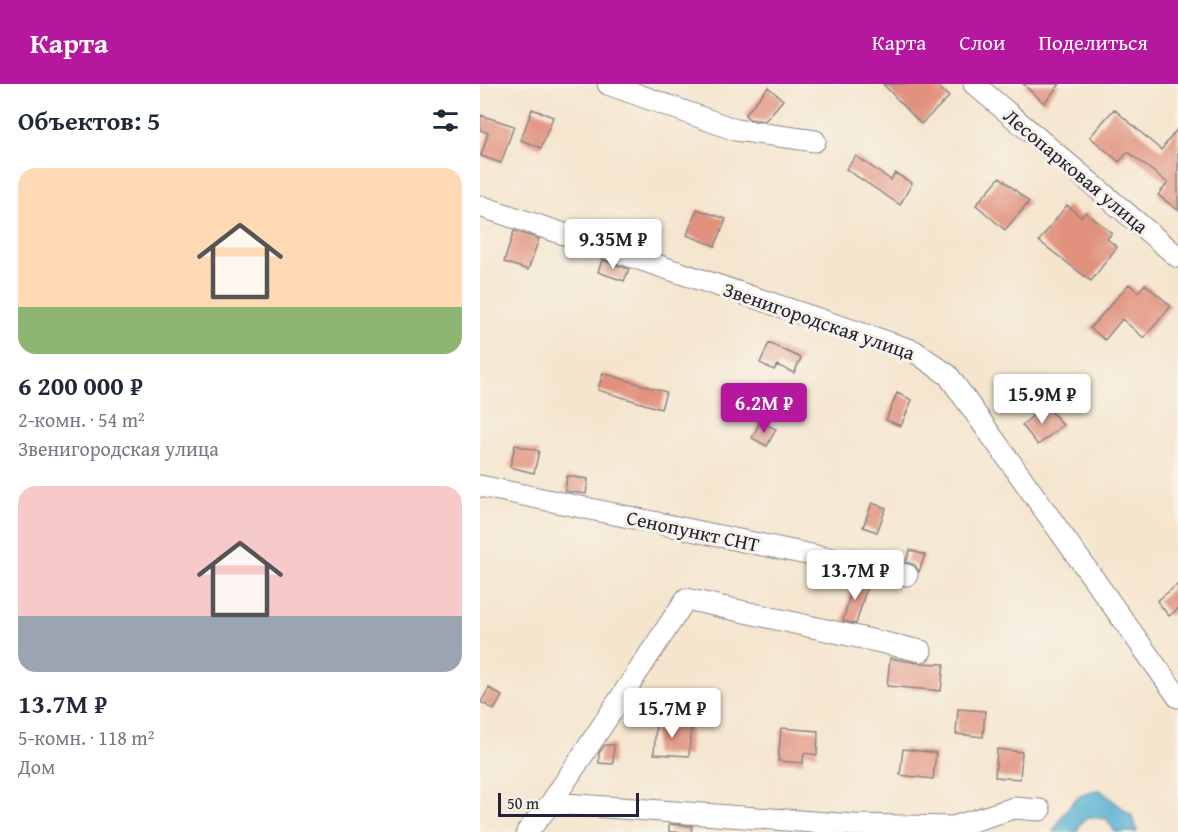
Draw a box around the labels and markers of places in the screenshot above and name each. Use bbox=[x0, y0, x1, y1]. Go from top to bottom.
pin: 9.35M ₽ bbox=[558, 219, 668, 270]
pin: 15.9M ₽ bbox=[987, 374, 1097, 425]
pin: 6.2M ₽ bbox=[715, 383, 813, 434]
pin: 13.7M ₽ bbox=[800, 550, 910, 601]
pin: 15.7M ₽ bbox=[617, 688, 727, 739]

